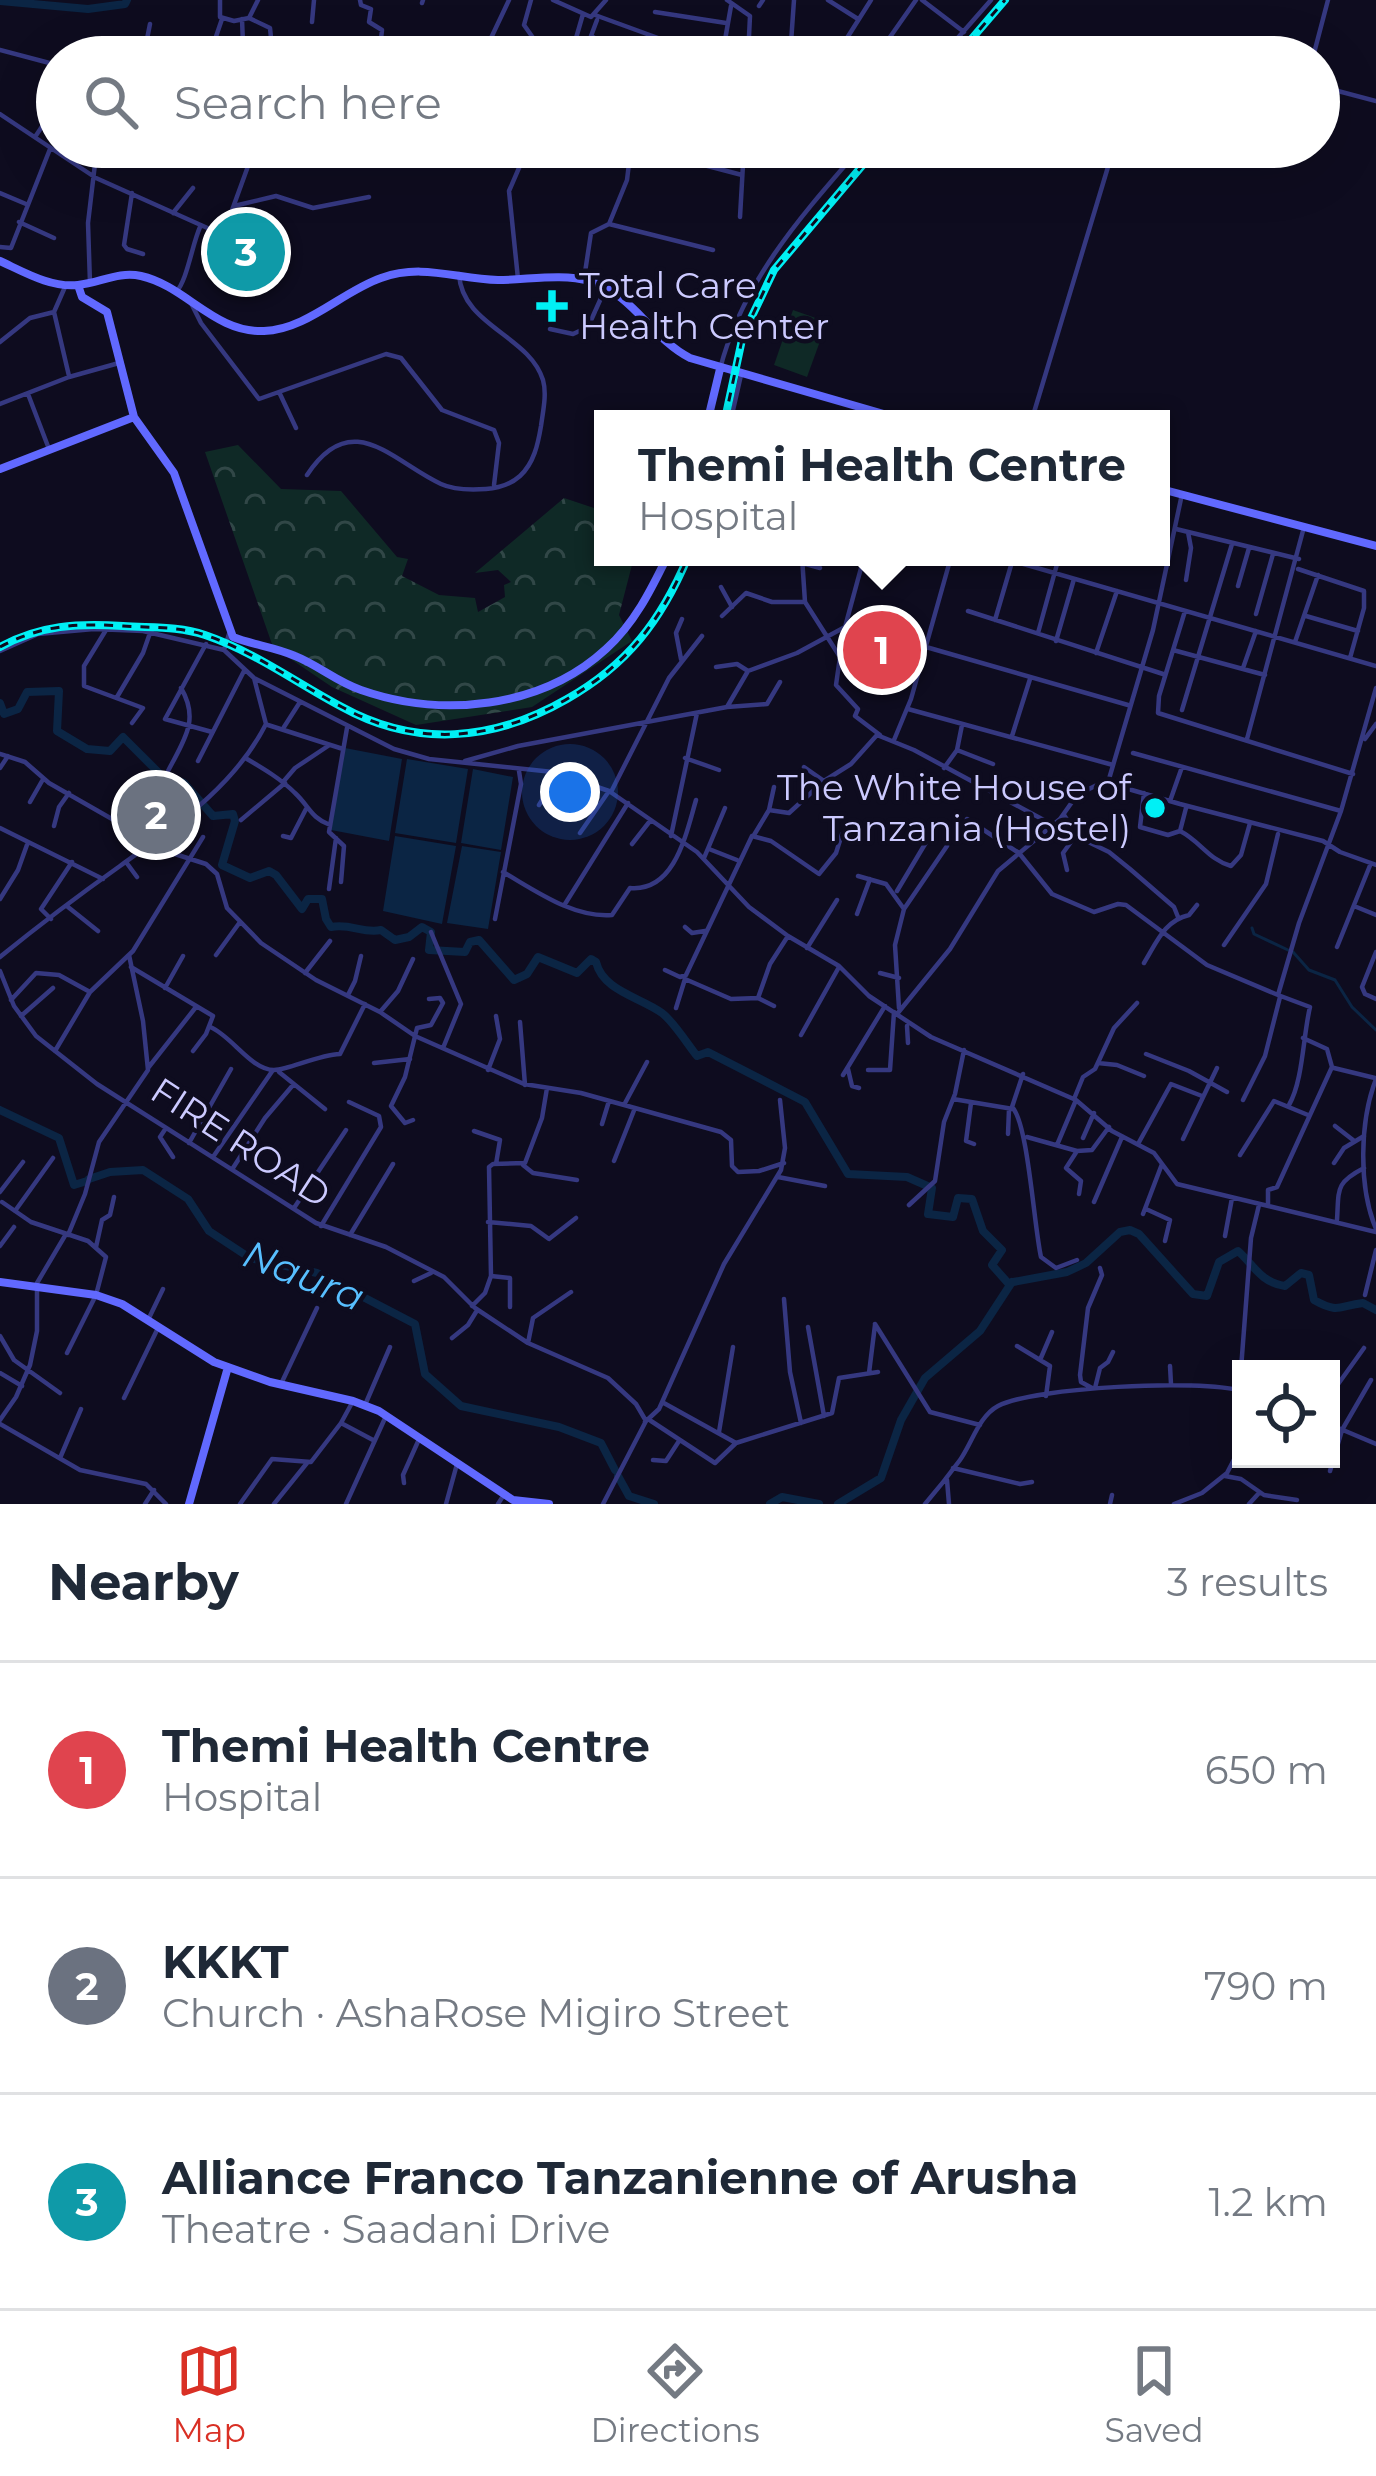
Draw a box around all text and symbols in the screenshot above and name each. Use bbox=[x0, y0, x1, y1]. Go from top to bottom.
search box bbox=[36, 36, 1340, 168]
icon: search bbox=[78, 69, 144, 135]
text: Search here bbox=[174, 75, 442, 130]
pin: 3 bbox=[207, 207, 285, 297]
place label: Total Care Health Center bbox=[579, 263, 829, 348]
marker: Total Care Health Center bbox=[536, 290, 568, 322]
popup bbox=[594, 410, 1170, 566]
text: Themi Health Centre bbox=[638, 437, 1126, 492]
text: Hospital bbox=[638, 492, 798, 540]
pin: 1 bbox=[843, 605, 921, 695]
your location bbox=[540, 762, 600, 822]
place label: The White House of Tanzania (Hostel) bbox=[777, 765, 1133, 850]
pin: 2 bbox=[117, 770, 195, 860]
marker: The White House of Tanzania (Hostel) bbox=[1142, 795, 1168, 821]
street label: FIRE ROAD bbox=[143, 1068, 339, 1216]
water label: Naura bbox=[237, 1229, 371, 1321]
map controls bbox=[1232, 1360, 1340, 1468]
button: locate bbox=[1232, 1360, 1340, 1468]
text: Nearby bbox=[48, 1551, 239, 1613]
text: 3 results bbox=[1167, 1558, 1328, 1606]
text: Themi Health Centre bbox=[162, 1718, 650, 1773]
text: 1 bbox=[79, 1746, 95, 1794]
text: 650 m bbox=[1205, 1746, 1328, 1794]
text: Hospital bbox=[162, 1773, 322, 1821]
text: KKKT bbox=[162, 1934, 288, 1989]
text: 2 bbox=[75, 1962, 99, 2010]
text: 790 m bbox=[1204, 1962, 1328, 2010]
text: Church · AshaRose Migiro Street bbox=[162, 1989, 790, 2037]
text: Alliance Franco Tanzanienne of Arusha bbox=[162, 2150, 1078, 2205]
text: 3 bbox=[75, 2178, 99, 2226]
text: 1.2 km bbox=[1208, 2178, 1328, 2226]
text: Theatre · Saadani Drive bbox=[162, 2205, 610, 2253]
tab: Map bbox=[172, 2338, 246, 2450]
tab: Directions bbox=[591, 2338, 760, 2450]
tab: Saved bbox=[1104, 2338, 1204, 2450]

